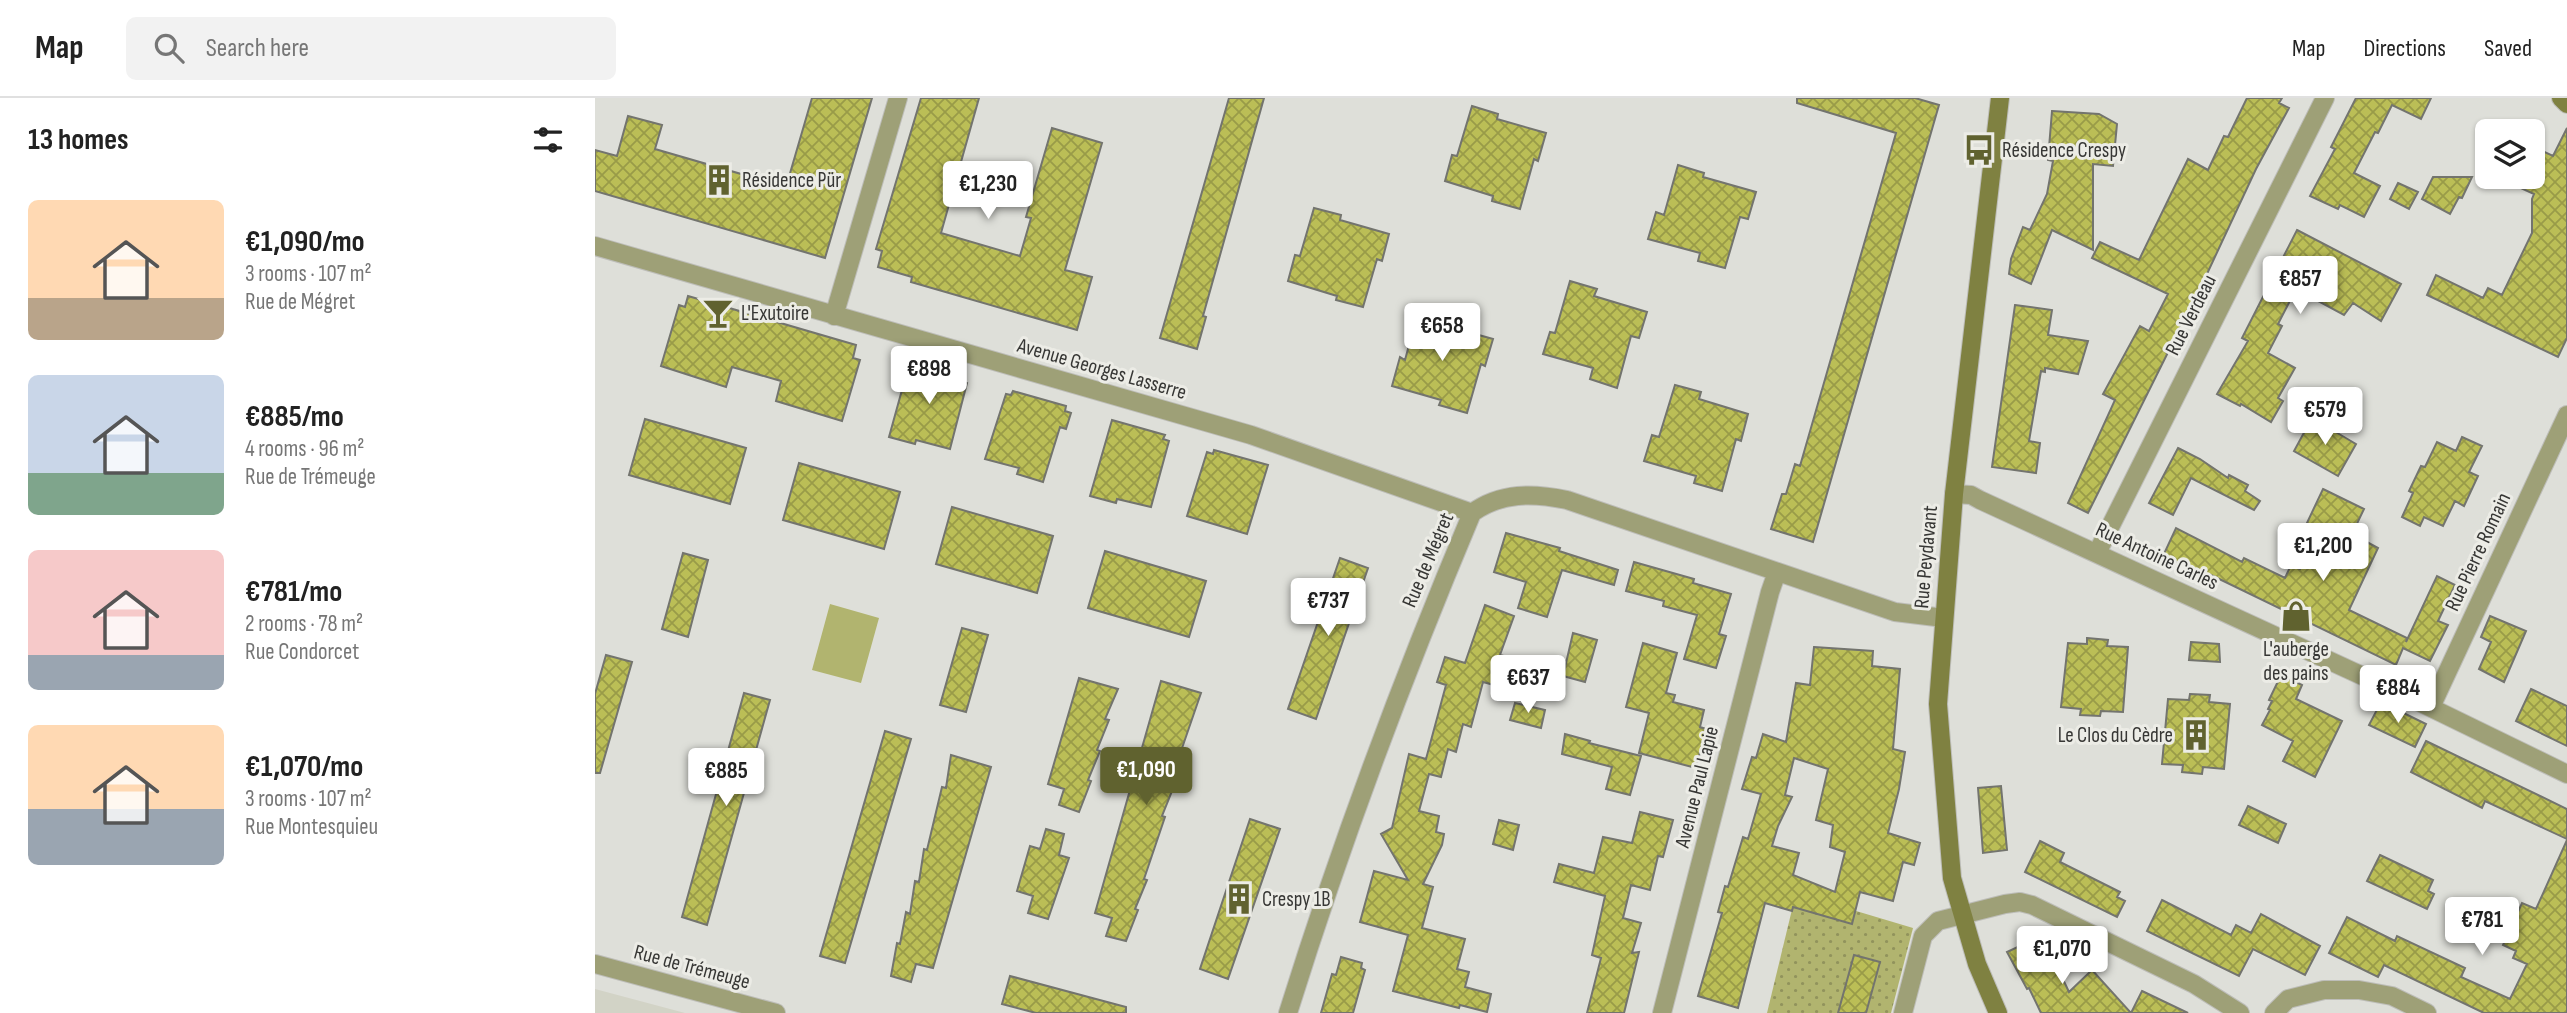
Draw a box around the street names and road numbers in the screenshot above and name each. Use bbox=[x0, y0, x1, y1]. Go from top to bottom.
street label: Rue Verdeau bbox=[2160, 270, 2222, 360]
street label: Avenue Georges Lasserre bbox=[1014, 333, 1189, 405]
street label: Rue Pierre Romain bbox=[2440, 489, 2516, 615]
street label: Rue Peydavant bbox=[1909, 504, 1943, 610]
street label: Rue de Mégret bbox=[1397, 509, 1459, 611]
street label: Rue Antoine Carles bbox=[2092, 517, 2222, 595]
street label: Avenue Paul Lapie bbox=[1670, 724, 1724, 851]
street label: Rue de Trémeuge bbox=[631, 939, 753, 995]

